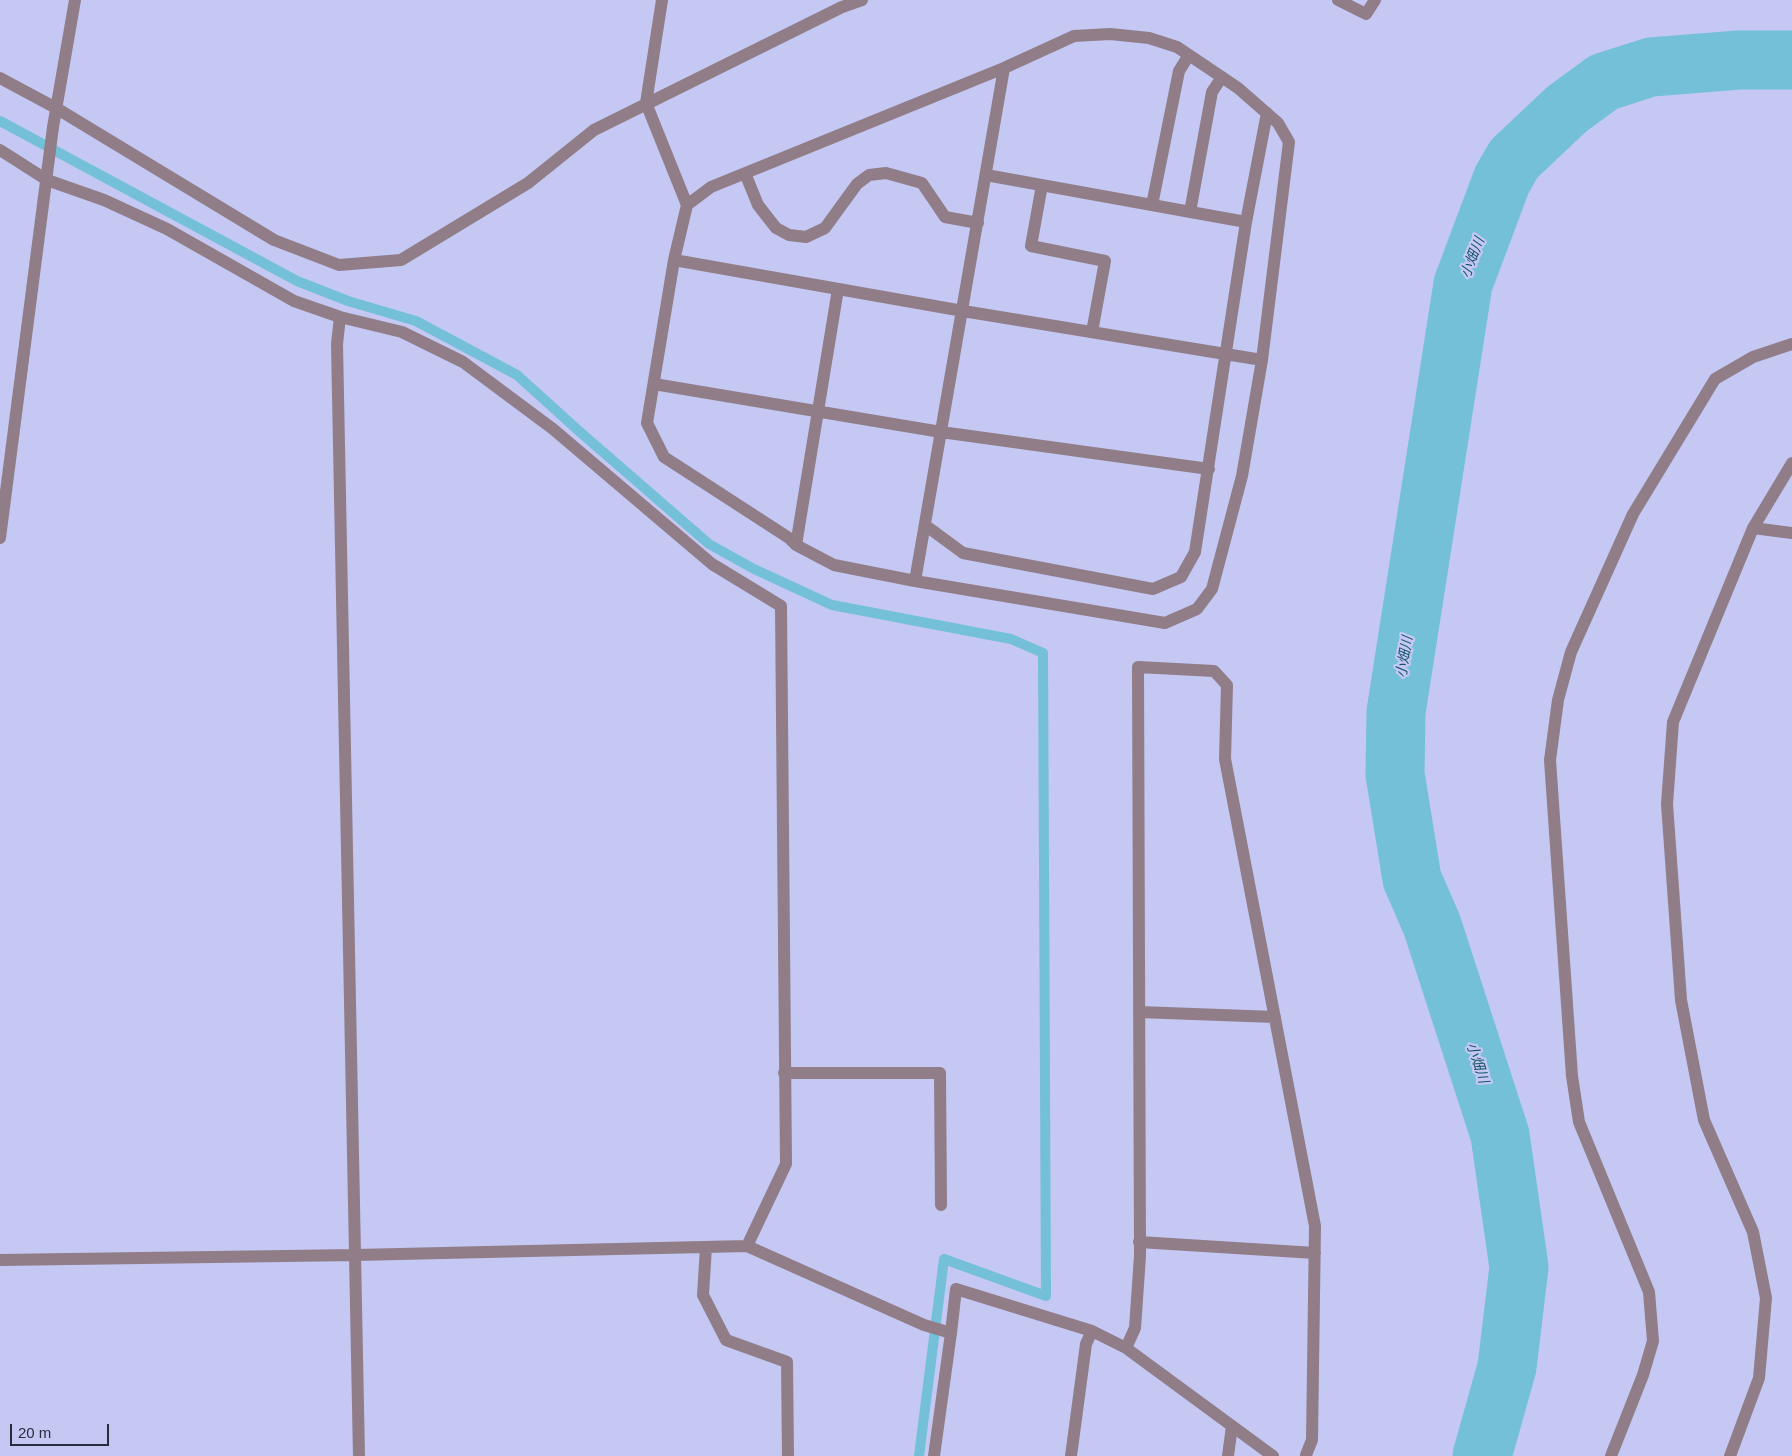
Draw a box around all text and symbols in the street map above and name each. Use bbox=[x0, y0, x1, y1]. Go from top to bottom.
water label: 小畑川 bbox=[1458, 235, 1488, 281]
water label: 小畑川 bbox=[1393, 635, 1417, 679]
water label: 小畑川 bbox=[1463, 1040, 1491, 1086]
scale bar bbox=[12, 1414, 111, 1446]
text: 20 m bbox=[18, 1424, 51, 1441]

